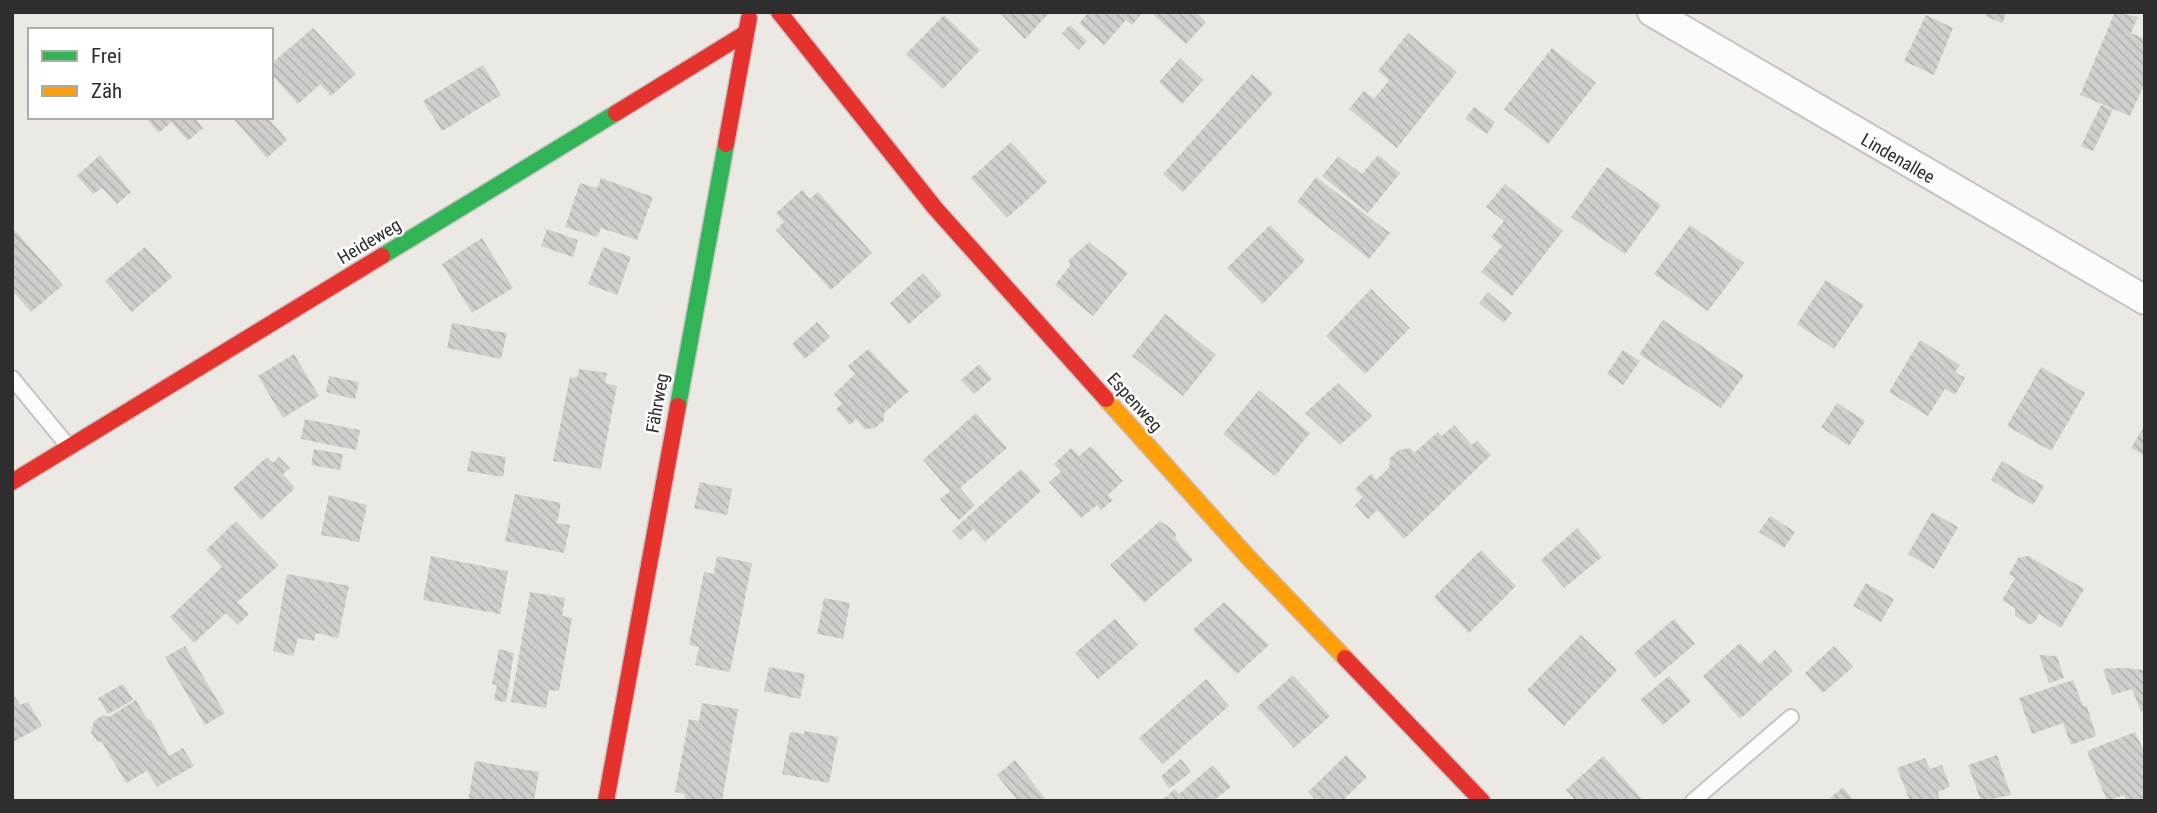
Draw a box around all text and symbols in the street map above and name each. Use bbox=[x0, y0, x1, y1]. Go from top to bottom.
legend bbox=[28, 28, 273, 119]
text: Frei bbox=[91, 44, 122, 68]
text: Zäh bbox=[91, 79, 122, 103]
street label: Lindenallee bbox=[1858, 129, 1938, 187]
street label: Heideweg bbox=[334, 214, 404, 268]
street label: Espenweg bbox=[1103, 368, 1167, 436]
street label: Fährweg bbox=[641, 371, 673, 435]

